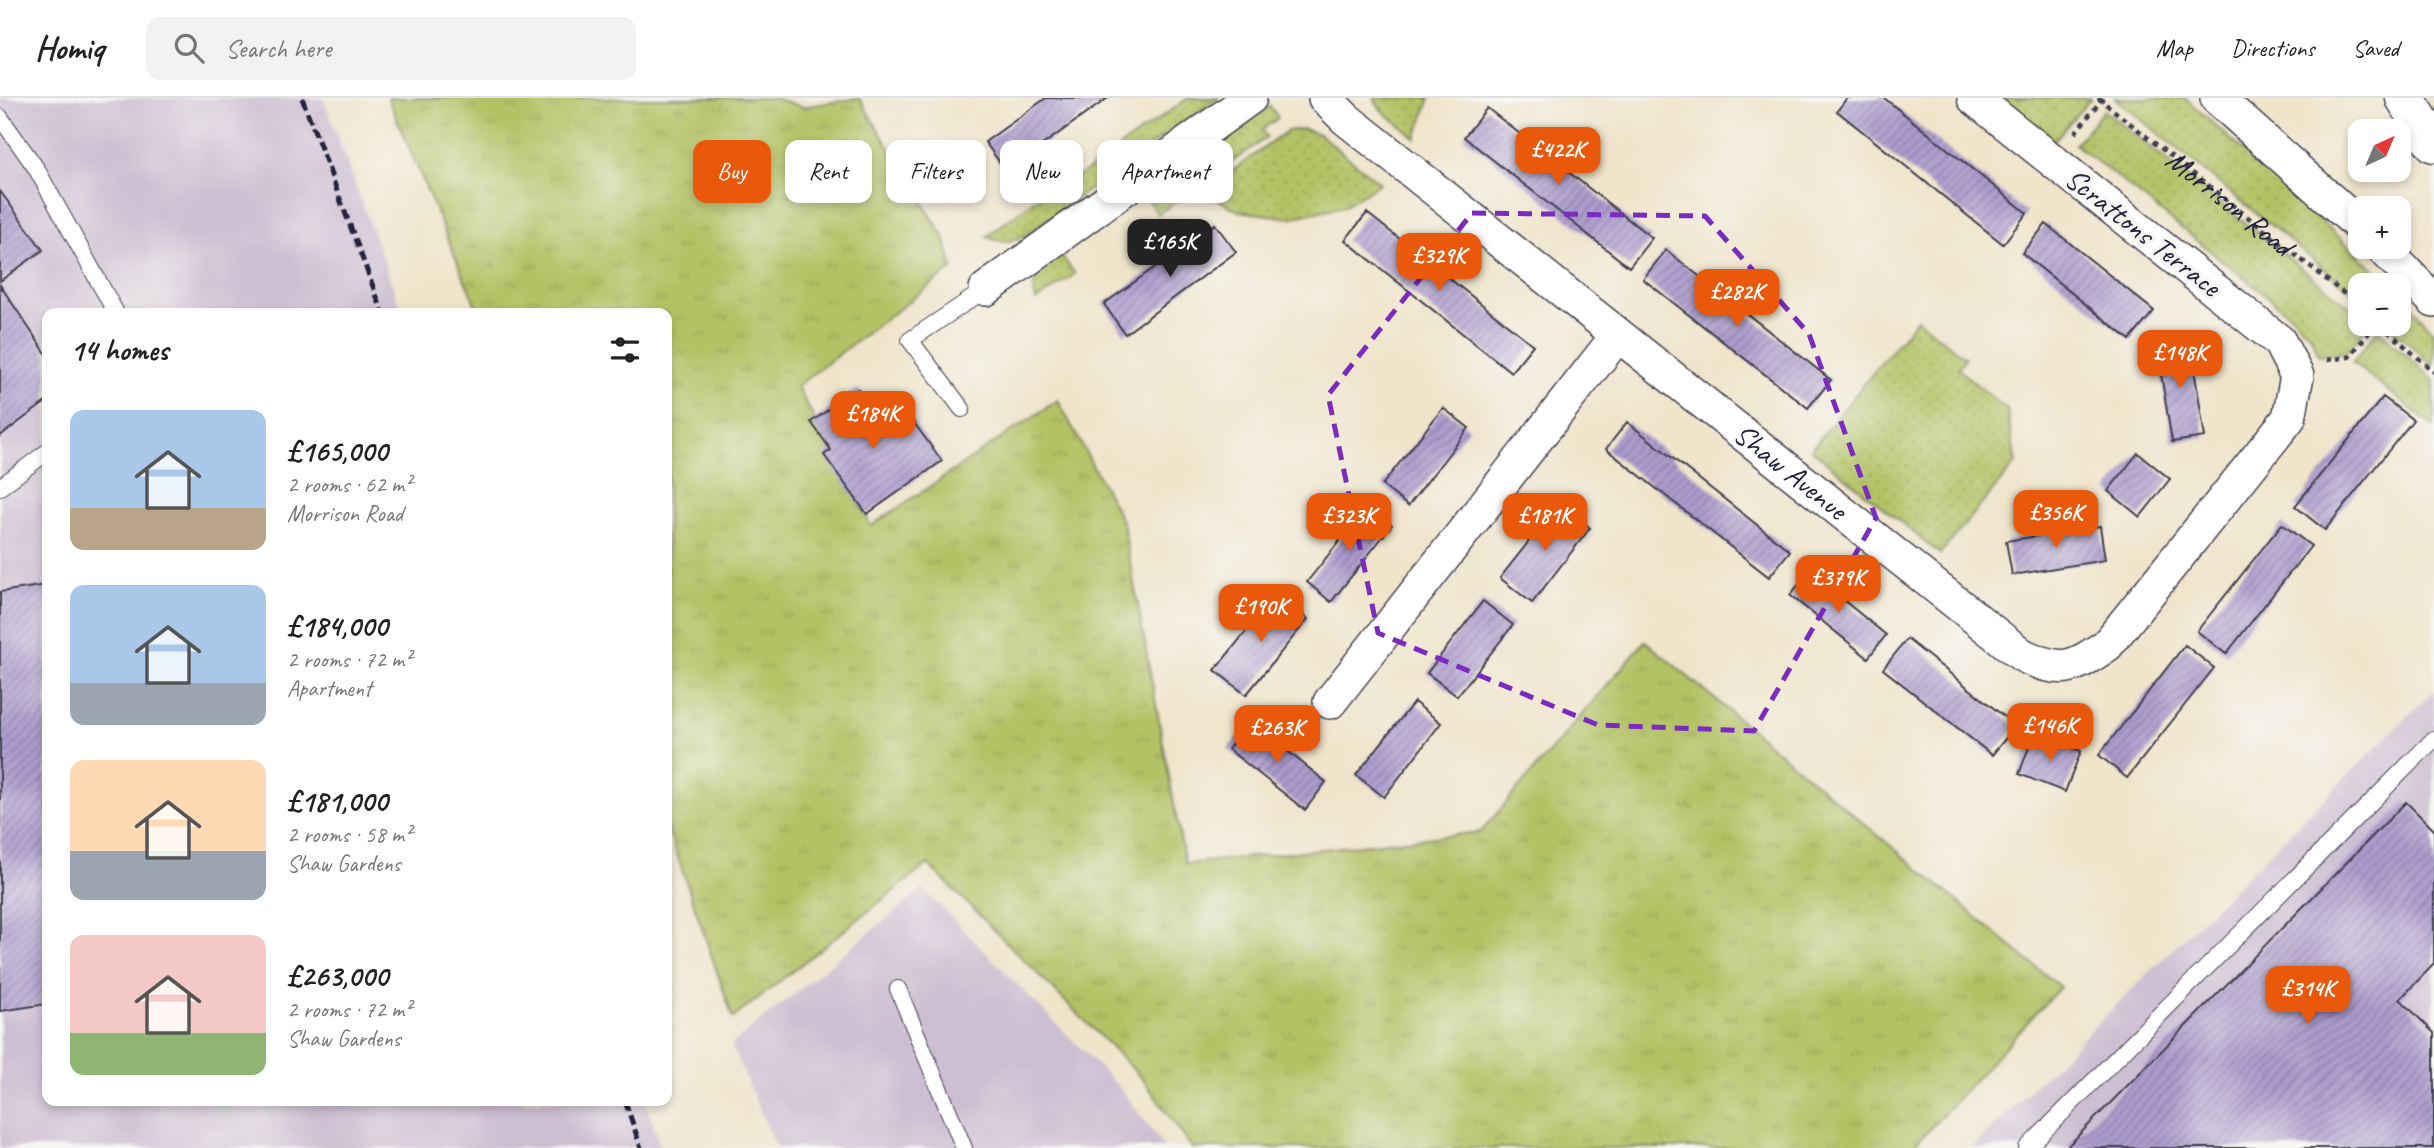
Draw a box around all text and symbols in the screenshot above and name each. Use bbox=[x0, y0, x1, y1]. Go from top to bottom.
search box bbox=[146, 17, 636, 80]
text: Homiq bbox=[35, 27, 104, 69]
icon: search bbox=[170, 29, 208, 67]
text: Search here bbox=[226, 32, 331, 65]
text: Map bbox=[2156, 33, 2193, 63]
text: Directions bbox=[2231, 33, 2314, 63]
text: Saved bbox=[2352, 33, 2399, 63]
north arrow bbox=[2348, 119, 2412, 182]
map controls bbox=[2348, 119, 2411, 336]
pin: £422K bbox=[1509, 127, 1607, 187]
text: £422K bbox=[1531, 135, 1585, 164]
chip: Buy bbox=[693, 140, 771, 203]
chip: Rent bbox=[785, 140, 872, 203]
chip: Filters bbox=[886, 140, 986, 203]
chip: New bbox=[1000, 140, 1083, 203]
chip: Apartment bbox=[1097, 140, 1233, 203]
street label: Morrison Road bbox=[2158, 141, 2304, 267]
street label: Scrattons Terrace bbox=[2057, 159, 2230, 306]
button: + bbox=[2348, 196, 2411, 259]
pin: £165K bbox=[1121, 220, 1219, 279]
text: £165K bbox=[1143, 227, 1197, 256]
pin: £329K bbox=[1390, 234, 1488, 293]
text: £329K bbox=[1413, 241, 1465, 270]
pin: £282K bbox=[1688, 270, 1786, 329]
button: − bbox=[2348, 273, 2411, 336]
text: £282K bbox=[1710, 277, 1764, 306]
pin: £148K bbox=[2131, 330, 2229, 390]
text: 14 homes bbox=[70, 331, 168, 369]
icon: filters bbox=[606, 331, 644, 369]
text: £148K bbox=[2153, 338, 2207, 367]
pin: £184K bbox=[824, 392, 922, 451]
text: £184K bbox=[846, 399, 900, 428]
street label: Shaw Avenue bbox=[1726, 415, 1857, 529]
text: £165,000 bbox=[287, 432, 388, 470]
icon: home bbox=[126, 438, 210, 522]
text: 2 rooms · 62 m² bbox=[287, 470, 411, 499]
pin: £356K bbox=[2007, 490, 2105, 550]
pin: £323K bbox=[1300, 494, 1398, 553]
pin: £181K bbox=[1496, 494, 1594, 553]
text: £356K bbox=[2029, 498, 2083, 527]
text: Morrison Road bbox=[287, 499, 403, 528]
text: £323K bbox=[1322, 501, 1376, 530]
text: £181K bbox=[1518, 501, 1572, 530]
pin: £379K bbox=[1789, 556, 1887, 615]
text: £379K bbox=[1812, 563, 1864, 592]
pin: £190K bbox=[1212, 584, 1310, 644]
text: £190K bbox=[1235, 592, 1287, 621]
text: £184,000 bbox=[287, 607, 387, 645]
icon: home bbox=[126, 613, 210, 697]
text: 2 rooms · 72 m² bbox=[287, 645, 411, 674]
text: Apartment bbox=[287, 674, 372, 703]
pin: £146K bbox=[2001, 704, 2099, 763]
pin: £263K bbox=[1228, 706, 1326, 765]
text: £146K bbox=[2023, 711, 2077, 740]
text: £263K bbox=[1250, 713, 1304, 742]
text: £181,000 bbox=[287, 782, 387, 820]
icon: home bbox=[126, 788, 210, 872]
text: 2 rooms · 58 m² bbox=[287, 820, 411, 849]
text: Shaw Gardens bbox=[287, 849, 400, 878]
text: £263,000 bbox=[287, 957, 388, 995]
icon: home bbox=[126, 963, 210, 1047]
pin: £314K bbox=[2259, 967, 2357, 1026]
text: £314K bbox=[2281, 974, 2335, 1003]
text: 2 rooms · 72 m² bbox=[287, 995, 411, 1024]
text: Shaw Gardens bbox=[287, 1024, 400, 1053]

